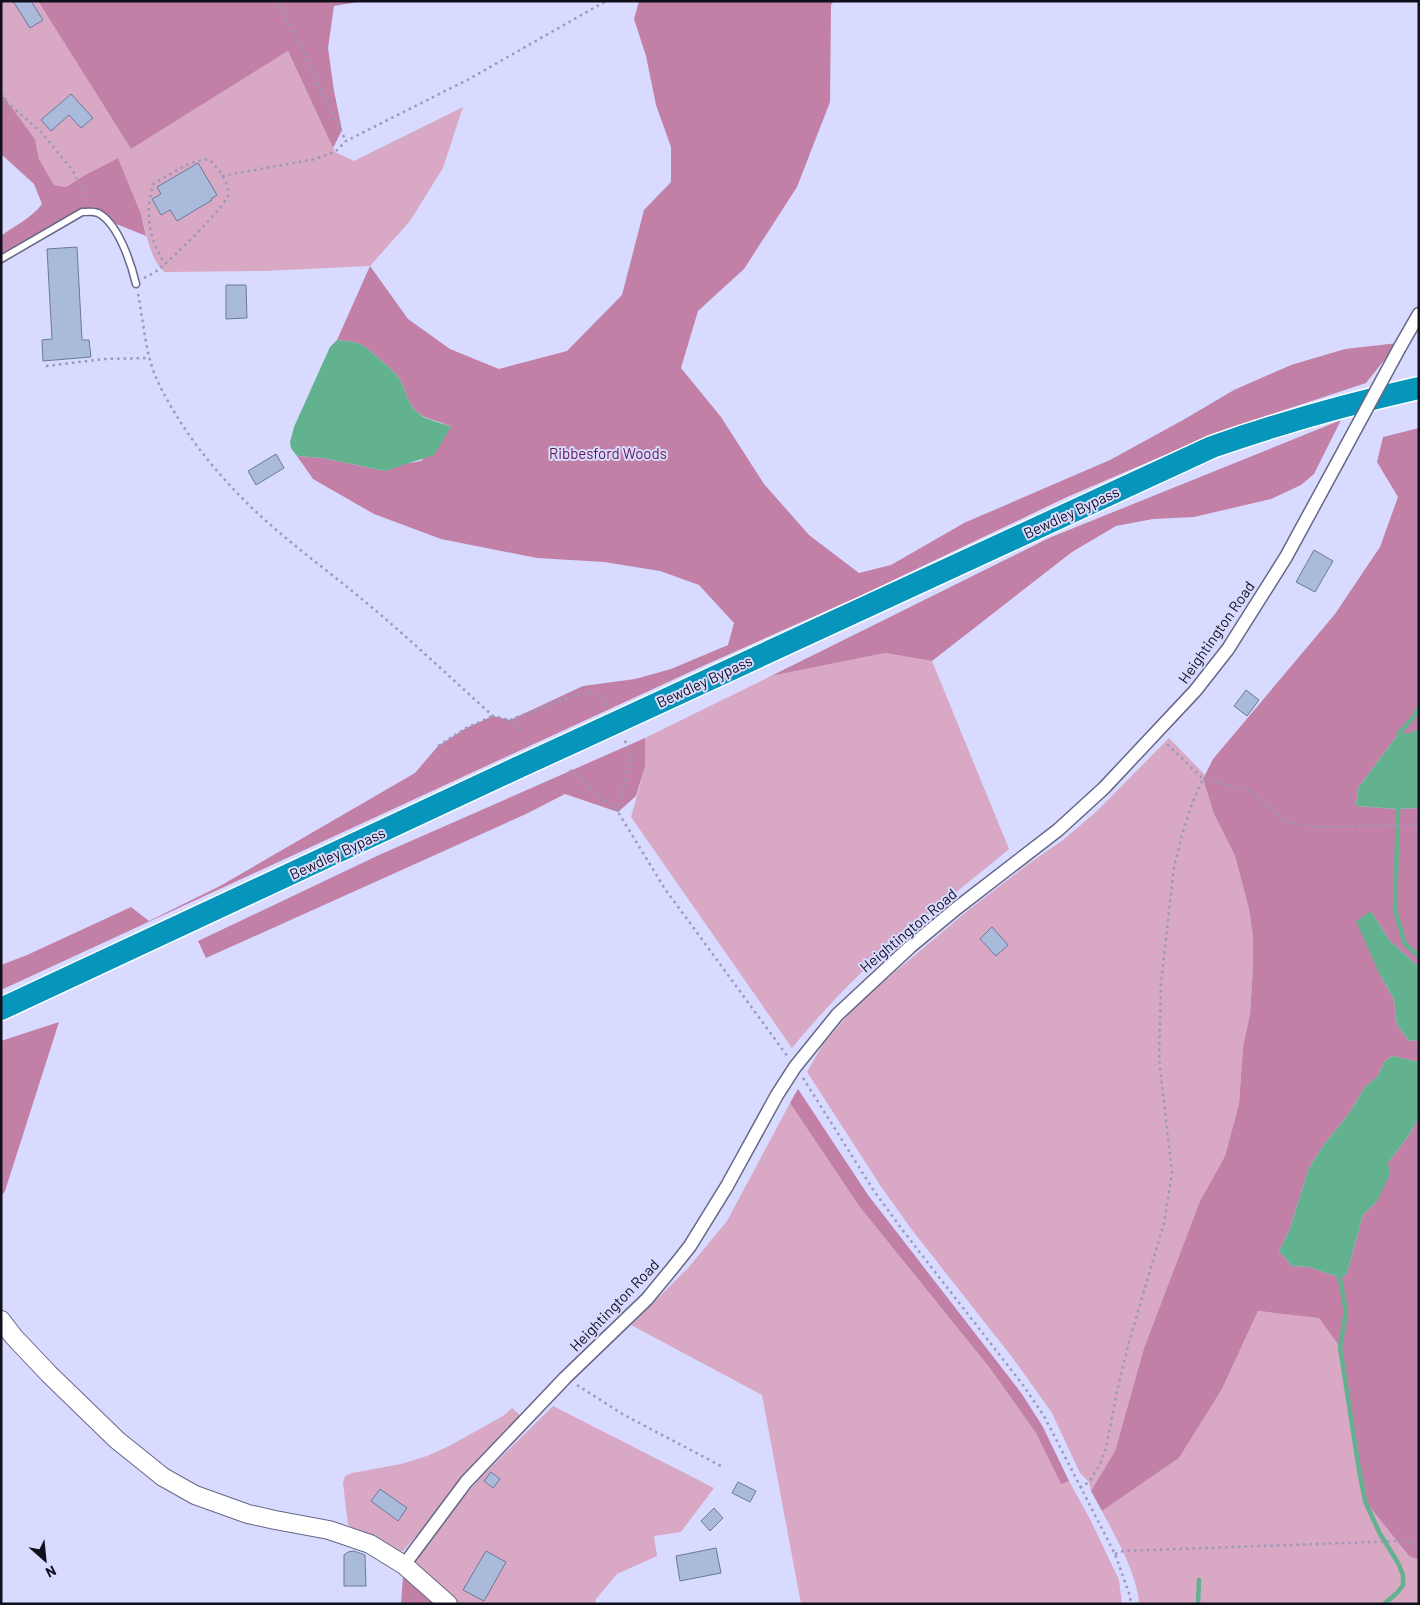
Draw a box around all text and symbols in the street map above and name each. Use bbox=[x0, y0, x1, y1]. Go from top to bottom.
park label: Ribbesford Woods bbox=[549, 444, 667, 462]
street label: Bewdley Bypass bbox=[1020, 482, 1122, 542]
street label: Heightington Road bbox=[1174, 577, 1258, 687]
street label: Bewdley Bypass bbox=[653, 651, 755, 711]
street label: Bewdley Bypass bbox=[286, 823, 388, 883]
street label: Heightington Road bbox=[856, 884, 960, 976]
street label: Heightington Road bbox=[566, 1255, 662, 1355]
north arrow bbox=[20, 1535, 70, 1585]
text: N bbox=[43, 1562, 59, 1582]

